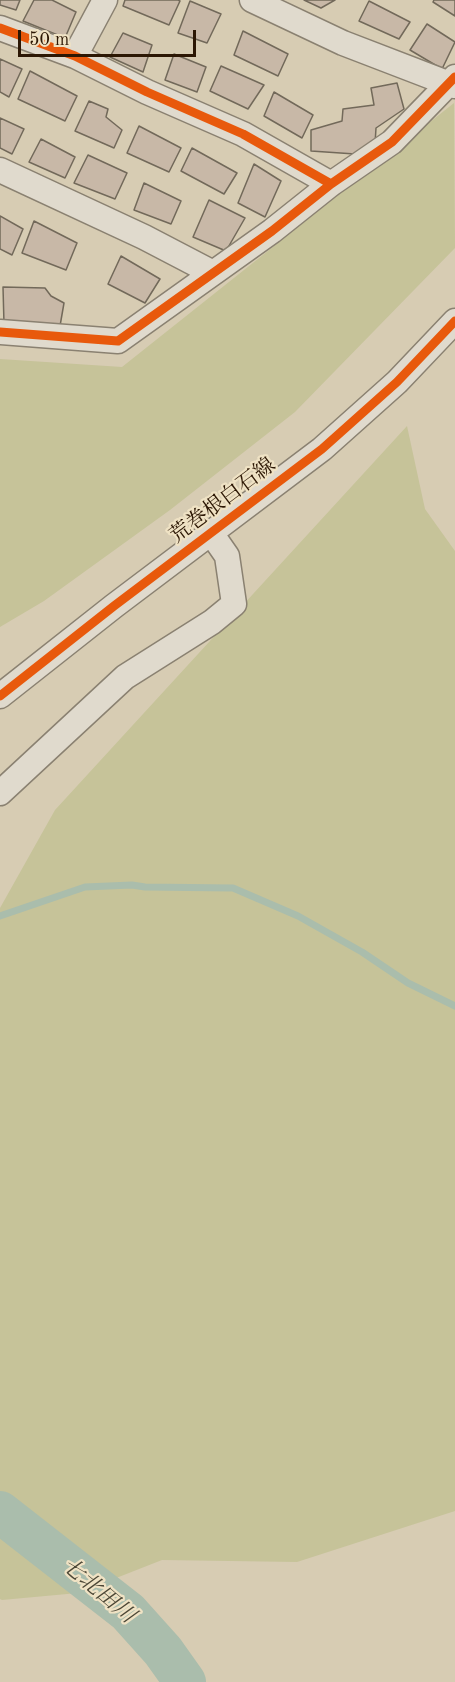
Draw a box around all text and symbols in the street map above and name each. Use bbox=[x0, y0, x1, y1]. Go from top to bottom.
scale bar bbox=[21, 18, 200, 56]
text: 50 m bbox=[29, 31, 69, 49]
street label: 荒巻根白石線 bbox=[165, 453, 281, 549]
water label: 七北田川 bbox=[56, 1553, 140, 1629]

